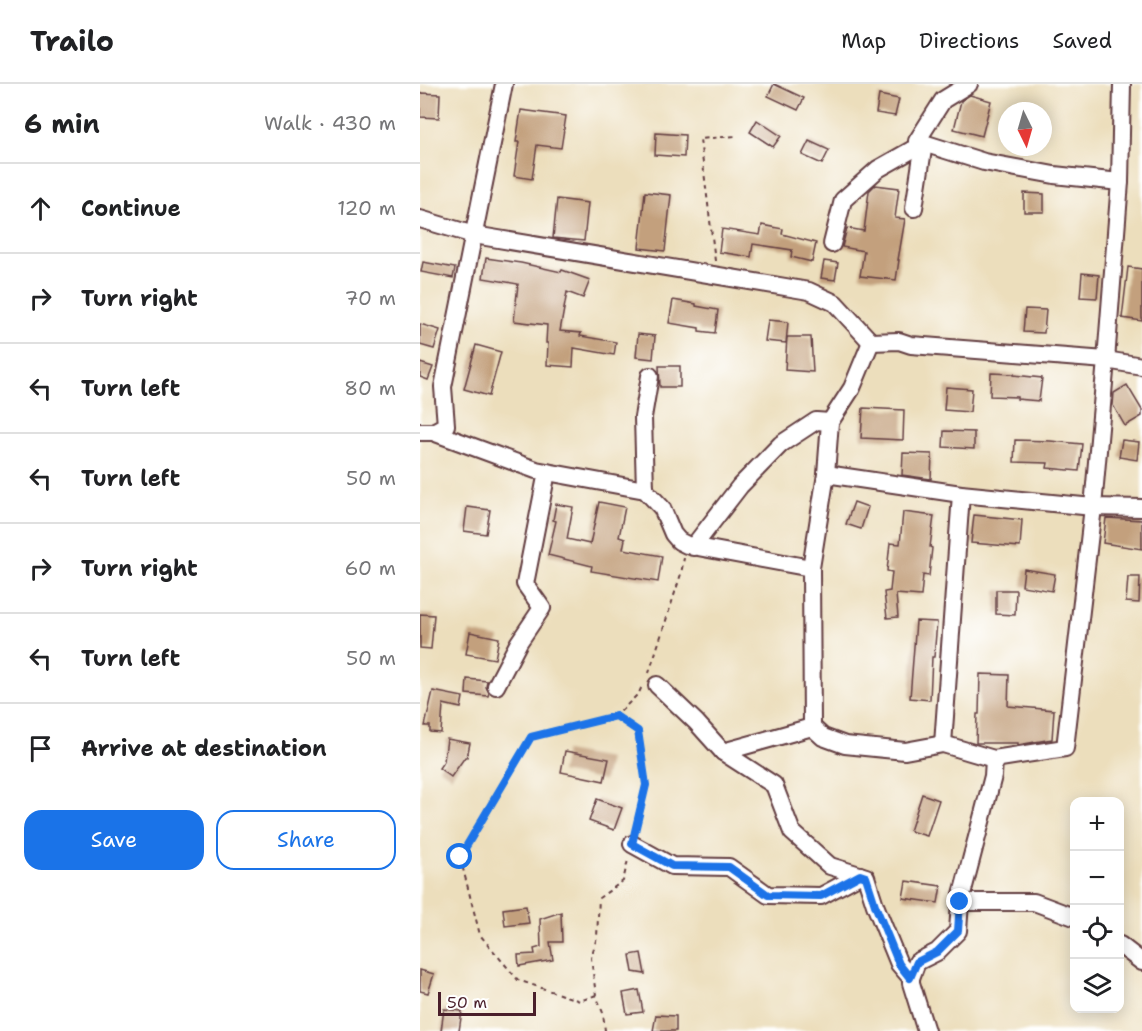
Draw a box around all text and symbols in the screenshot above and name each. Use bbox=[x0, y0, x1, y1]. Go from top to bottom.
text: Trailo bbox=[30, 22, 114, 60]
text: Map bbox=[841, 27, 886, 55]
text: Directions bbox=[919, 27, 1019, 55]
text: Saved bbox=[1052, 27, 1112, 55]
north arrow bbox=[998, 102, 1052, 156]
text: 6 min bbox=[24, 106, 100, 141]
text: Walk · 430 m bbox=[264, 110, 396, 136]
icon: ahead bbox=[24, 192, 57, 225]
text: Continue bbox=[81, 194, 181, 223]
text: 120 m bbox=[337, 195, 396, 221]
icon: right bbox=[24, 282, 57, 315]
text: Turn right bbox=[81, 284, 198, 313]
text: 70 m bbox=[344, 285, 396, 311]
icon: left bbox=[24, 372, 57, 405]
text: Turn left bbox=[81, 374, 180, 403]
text: 80 m bbox=[344, 375, 396, 401]
icon: left bbox=[24, 462, 57, 495]
text: Turn left bbox=[81, 464, 180, 493]
text: 50 m bbox=[346, 465, 396, 491]
icon: right bbox=[24, 552, 57, 585]
text: Turn right bbox=[81, 554, 198, 583]
text: 60 m bbox=[344, 555, 396, 581]
icon: left bbox=[24, 642, 57, 675]
text: Turn left bbox=[81, 644, 180, 673]
text: 50 m bbox=[346, 645, 396, 671]
icon: arrive bbox=[24, 732, 57, 765]
text: Arrive at destination bbox=[81, 734, 327, 763]
map controls bbox=[1070, 797, 1124, 1013]
button: + bbox=[1070, 797, 1124, 851]
button: Save bbox=[24, 810, 204, 870]
button: Share bbox=[216, 810, 396, 870]
route start bbox=[446, 843, 472, 869]
button: − bbox=[1070, 851, 1124, 905]
route end bbox=[946, 888, 972, 914]
button: locate bbox=[1070, 905, 1124, 959]
button: layers bbox=[1070, 959, 1124, 1013]
scale bar bbox=[438, 989, 536, 1016]
text: 50 m bbox=[447, 992, 487, 1013]

